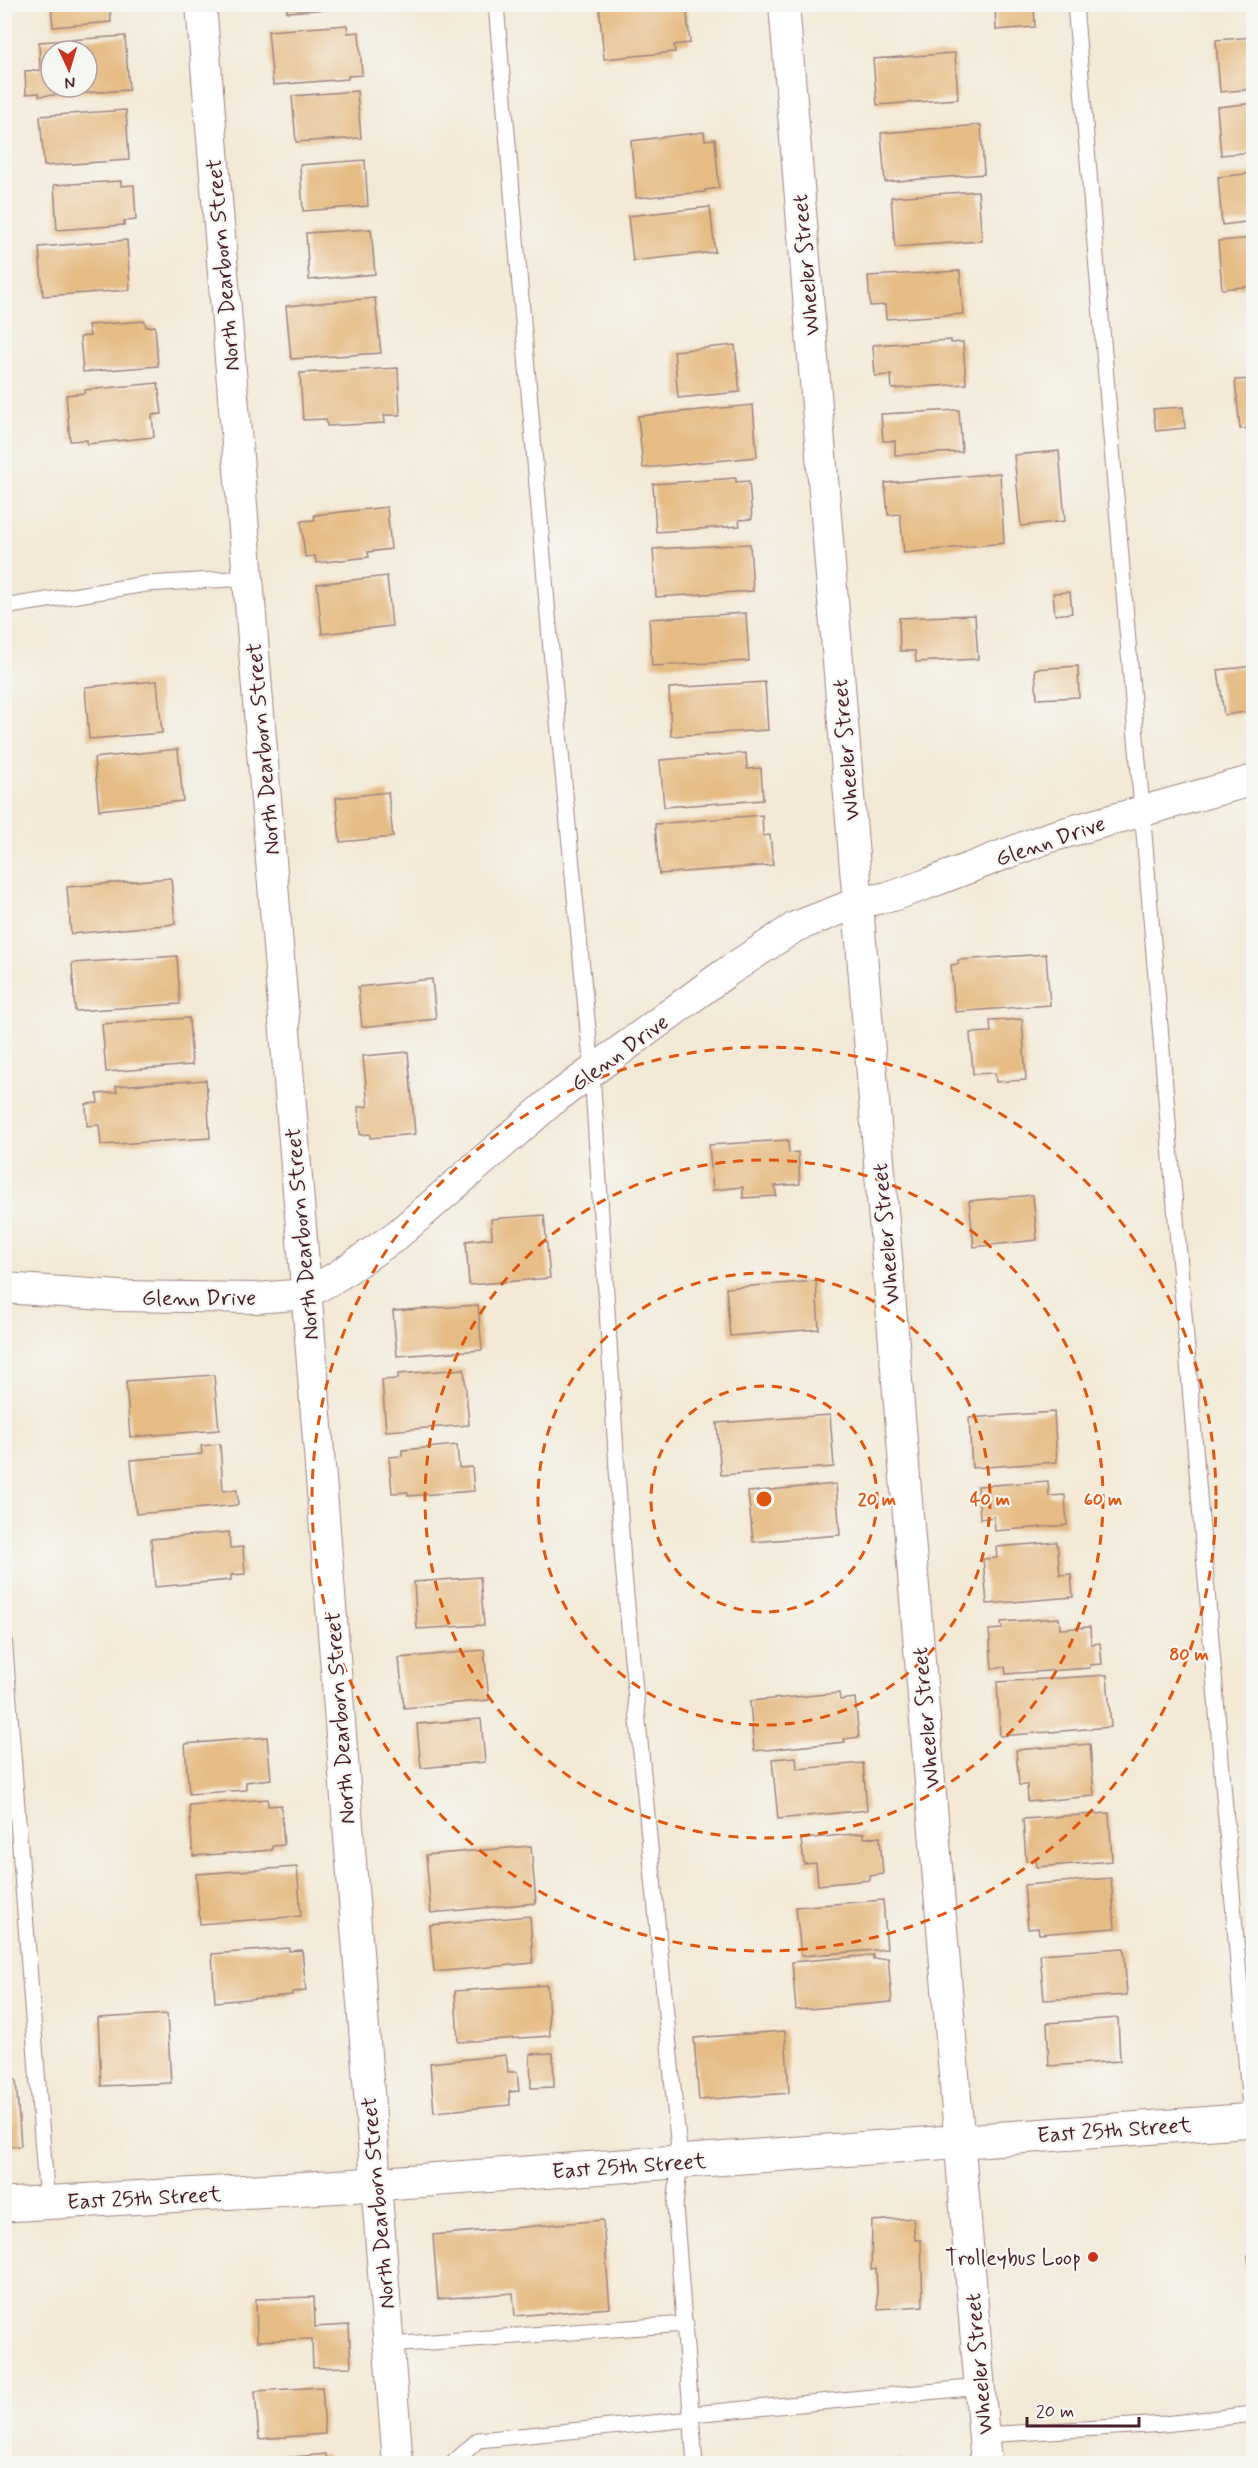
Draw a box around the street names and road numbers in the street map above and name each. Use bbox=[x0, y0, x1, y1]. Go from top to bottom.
street label: North Dearborn Street bbox=[201, 157, 247, 372]
street label: Wheeler Street bbox=[787, 193, 827, 337]
street label: North Dearborn Street bbox=[241, 641, 287, 856]
street label: Wheeler Street bbox=[827, 678, 867, 822]
street label: Glenn Drive bbox=[992, 810, 1109, 874]
street label: Glenn Drive bbox=[566, 1009, 675, 1099]
street label: North Dearborn Street bbox=[280, 1126, 326, 1341]
street label: Wheeler Street bbox=[867, 1162, 907, 1306]
street label: Glenn Drive bbox=[142, 1285, 256, 1313]
street label: North Dearborn Street bbox=[320, 1611, 362, 1825]
street label: Wheeler Street bbox=[907, 1646, 947, 1790]
street label: North Dearborn Street bbox=[356, 2095, 402, 2310]
street label: East 25th Street bbox=[1036, 2112, 1192, 2150]
street label: East 25th Street bbox=[551, 2148, 707, 2186]
street label: East 25th Street bbox=[66, 2181, 222, 2217]
street label: Wheeler Street bbox=[960, 2292, 1000, 2436]

